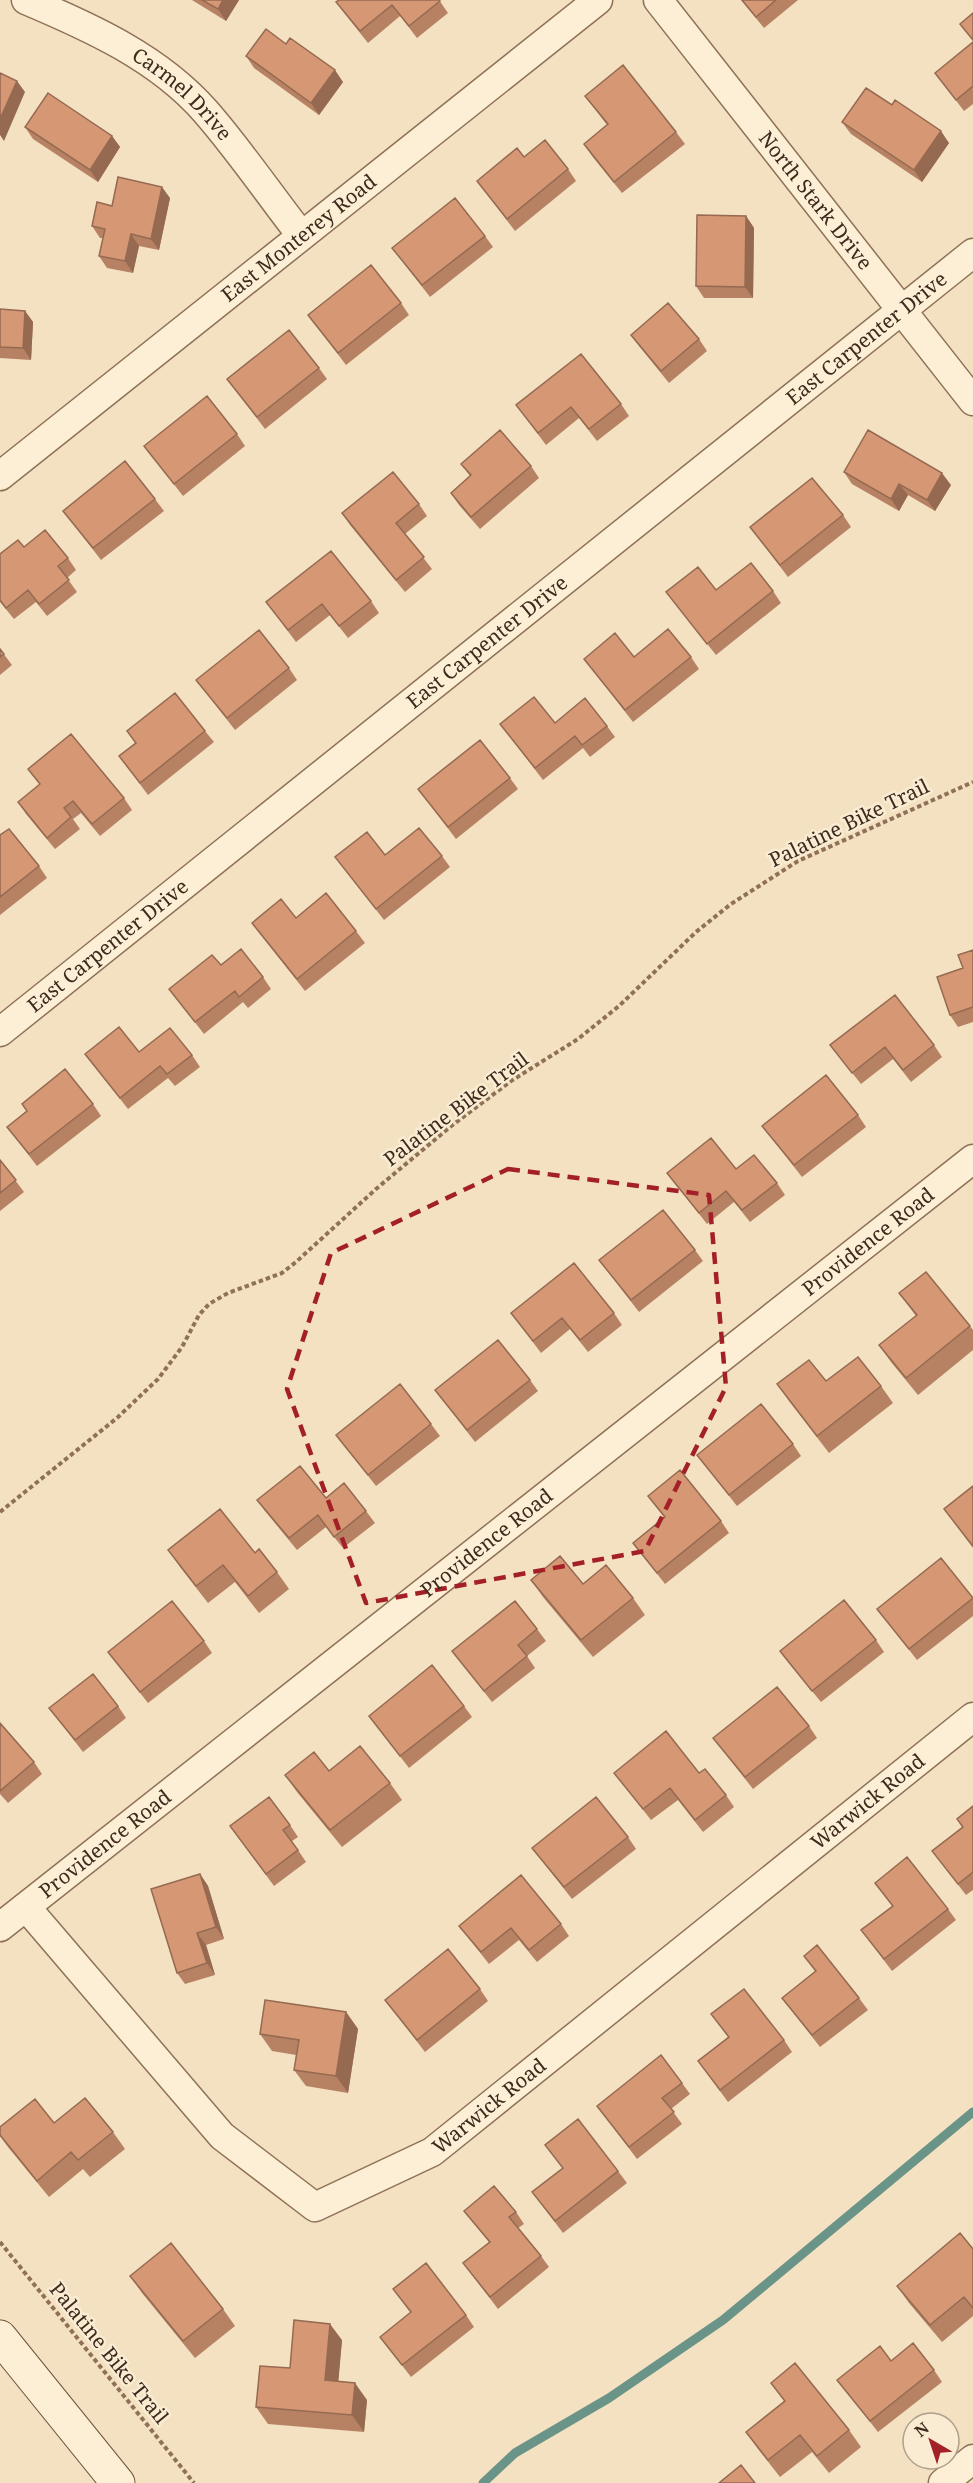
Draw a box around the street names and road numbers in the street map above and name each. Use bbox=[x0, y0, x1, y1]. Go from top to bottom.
street label: Carmel Drive bbox=[127, 41, 238, 146]
street label: North Stark Drive bbox=[753, 125, 879, 275]
street label: East Monterey Road bbox=[215, 168, 382, 308]
street label: East Carpenter Drive bbox=[780, 265, 952, 411]
street label: East Carpenter Drive bbox=[401, 569, 573, 714]
street label: Palatine Bike Trail bbox=[764, 772, 933, 873]
street label: East Carpenter Drive bbox=[21, 873, 193, 1018]
street label: Palatine Bike Trail bbox=[378, 1045, 534, 1172]
street label: Providence Road bbox=[796, 1181, 939, 1302]
street label: Providence Road bbox=[415, 1482, 558, 1603]
street label: Warwick Road bbox=[805, 1747, 930, 1855]
street label: Providence Road bbox=[33, 1783, 176, 1904]
street label: Warwick Road bbox=[426, 2052, 551, 2160]
street label: Palatine Bike Trail bbox=[44, 2276, 175, 2429]

